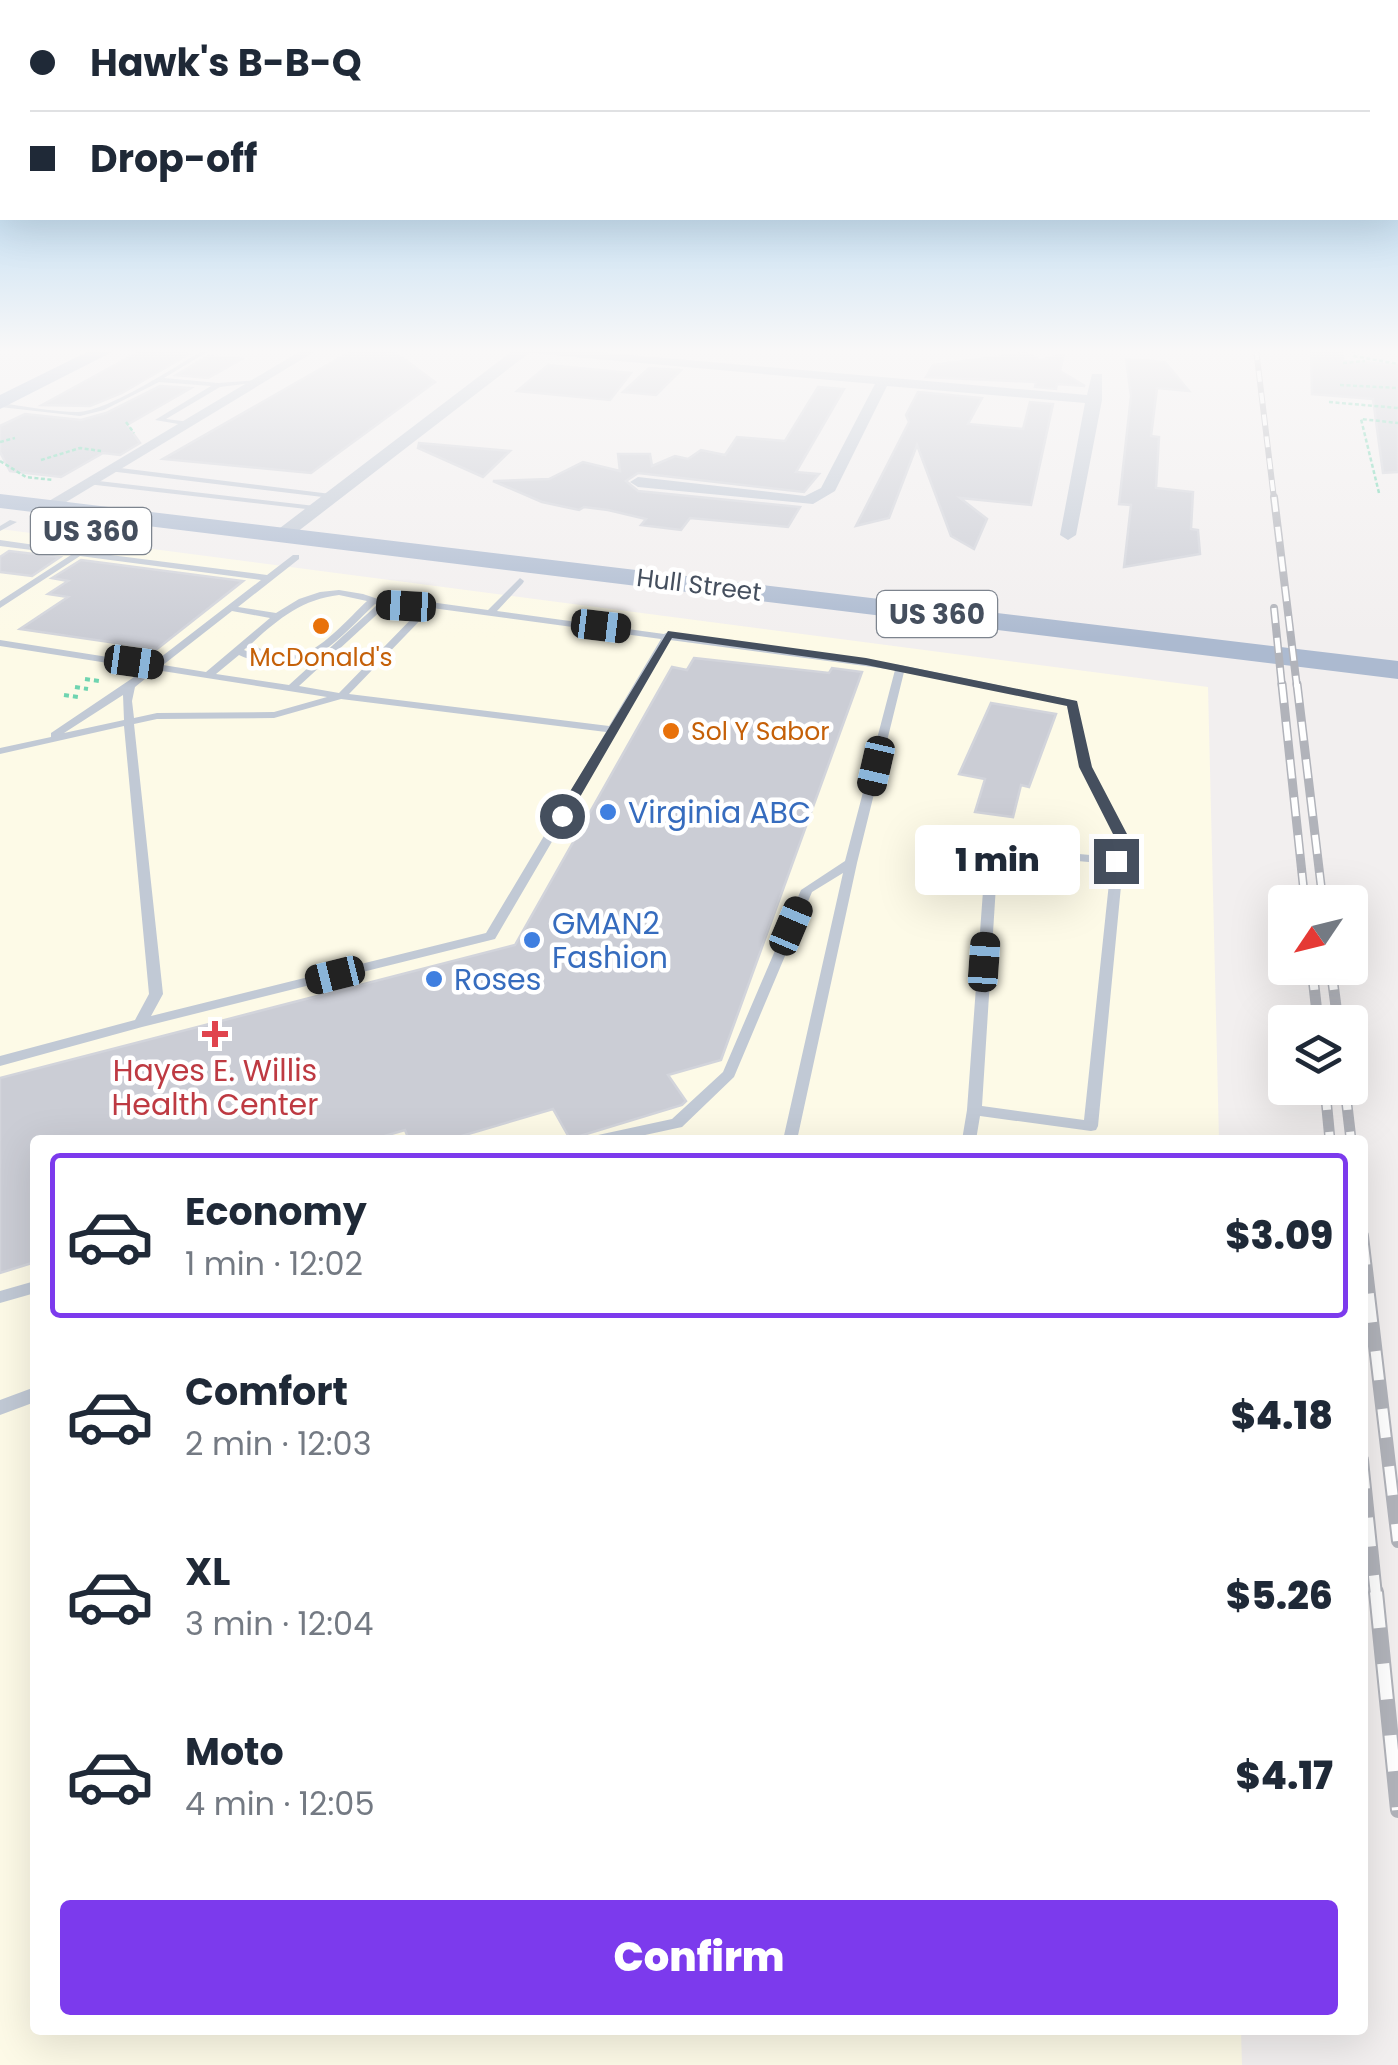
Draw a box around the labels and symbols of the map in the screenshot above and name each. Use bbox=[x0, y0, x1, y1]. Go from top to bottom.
road number: US 360 bbox=[31, 508, 151, 554]
street label: Hull Street bbox=[635, 560, 763, 610]
car bbox=[375, 589, 437, 623]
road number: US 360 bbox=[877, 591, 997, 637]
car bbox=[569, 607, 633, 645]
marker: McDonald's bbox=[310, 615, 332, 637]
place label: McDonald's bbox=[249, 640, 393, 675]
car bbox=[102, 643, 166, 681]
place label: Sol Y Sabor bbox=[691, 714, 830, 749]
marker: Sol Y Sabor bbox=[660, 720, 682, 742]
car bbox=[855, 733, 897, 799]
place label: Virginia ABC bbox=[628, 791, 811, 834]
route start bbox=[540, 794, 585, 839]
marker: Virginia ABC bbox=[597, 801, 619, 823]
callout: 1 min bbox=[916, 826, 1081, 896]
route end bbox=[1094, 839, 1139, 884]
north arrow bbox=[1268, 885, 1368, 985]
car bbox=[765, 893, 817, 959]
place label: GMAN2 Fashion bbox=[552, 902, 668, 979]
marker: GMAN2 Fashion bbox=[521, 929, 543, 951]
car bbox=[967, 931, 1001, 993]
car bbox=[302, 953, 368, 997]
place label: Roses bbox=[454, 958, 541, 1001]
marker: Roses bbox=[423, 968, 445, 990]
marker: Hayes E. Willis Health Center bbox=[202, 1021, 228, 1047]
place label: Hayes E. Willis Health Center bbox=[112, 1049, 318, 1126]

